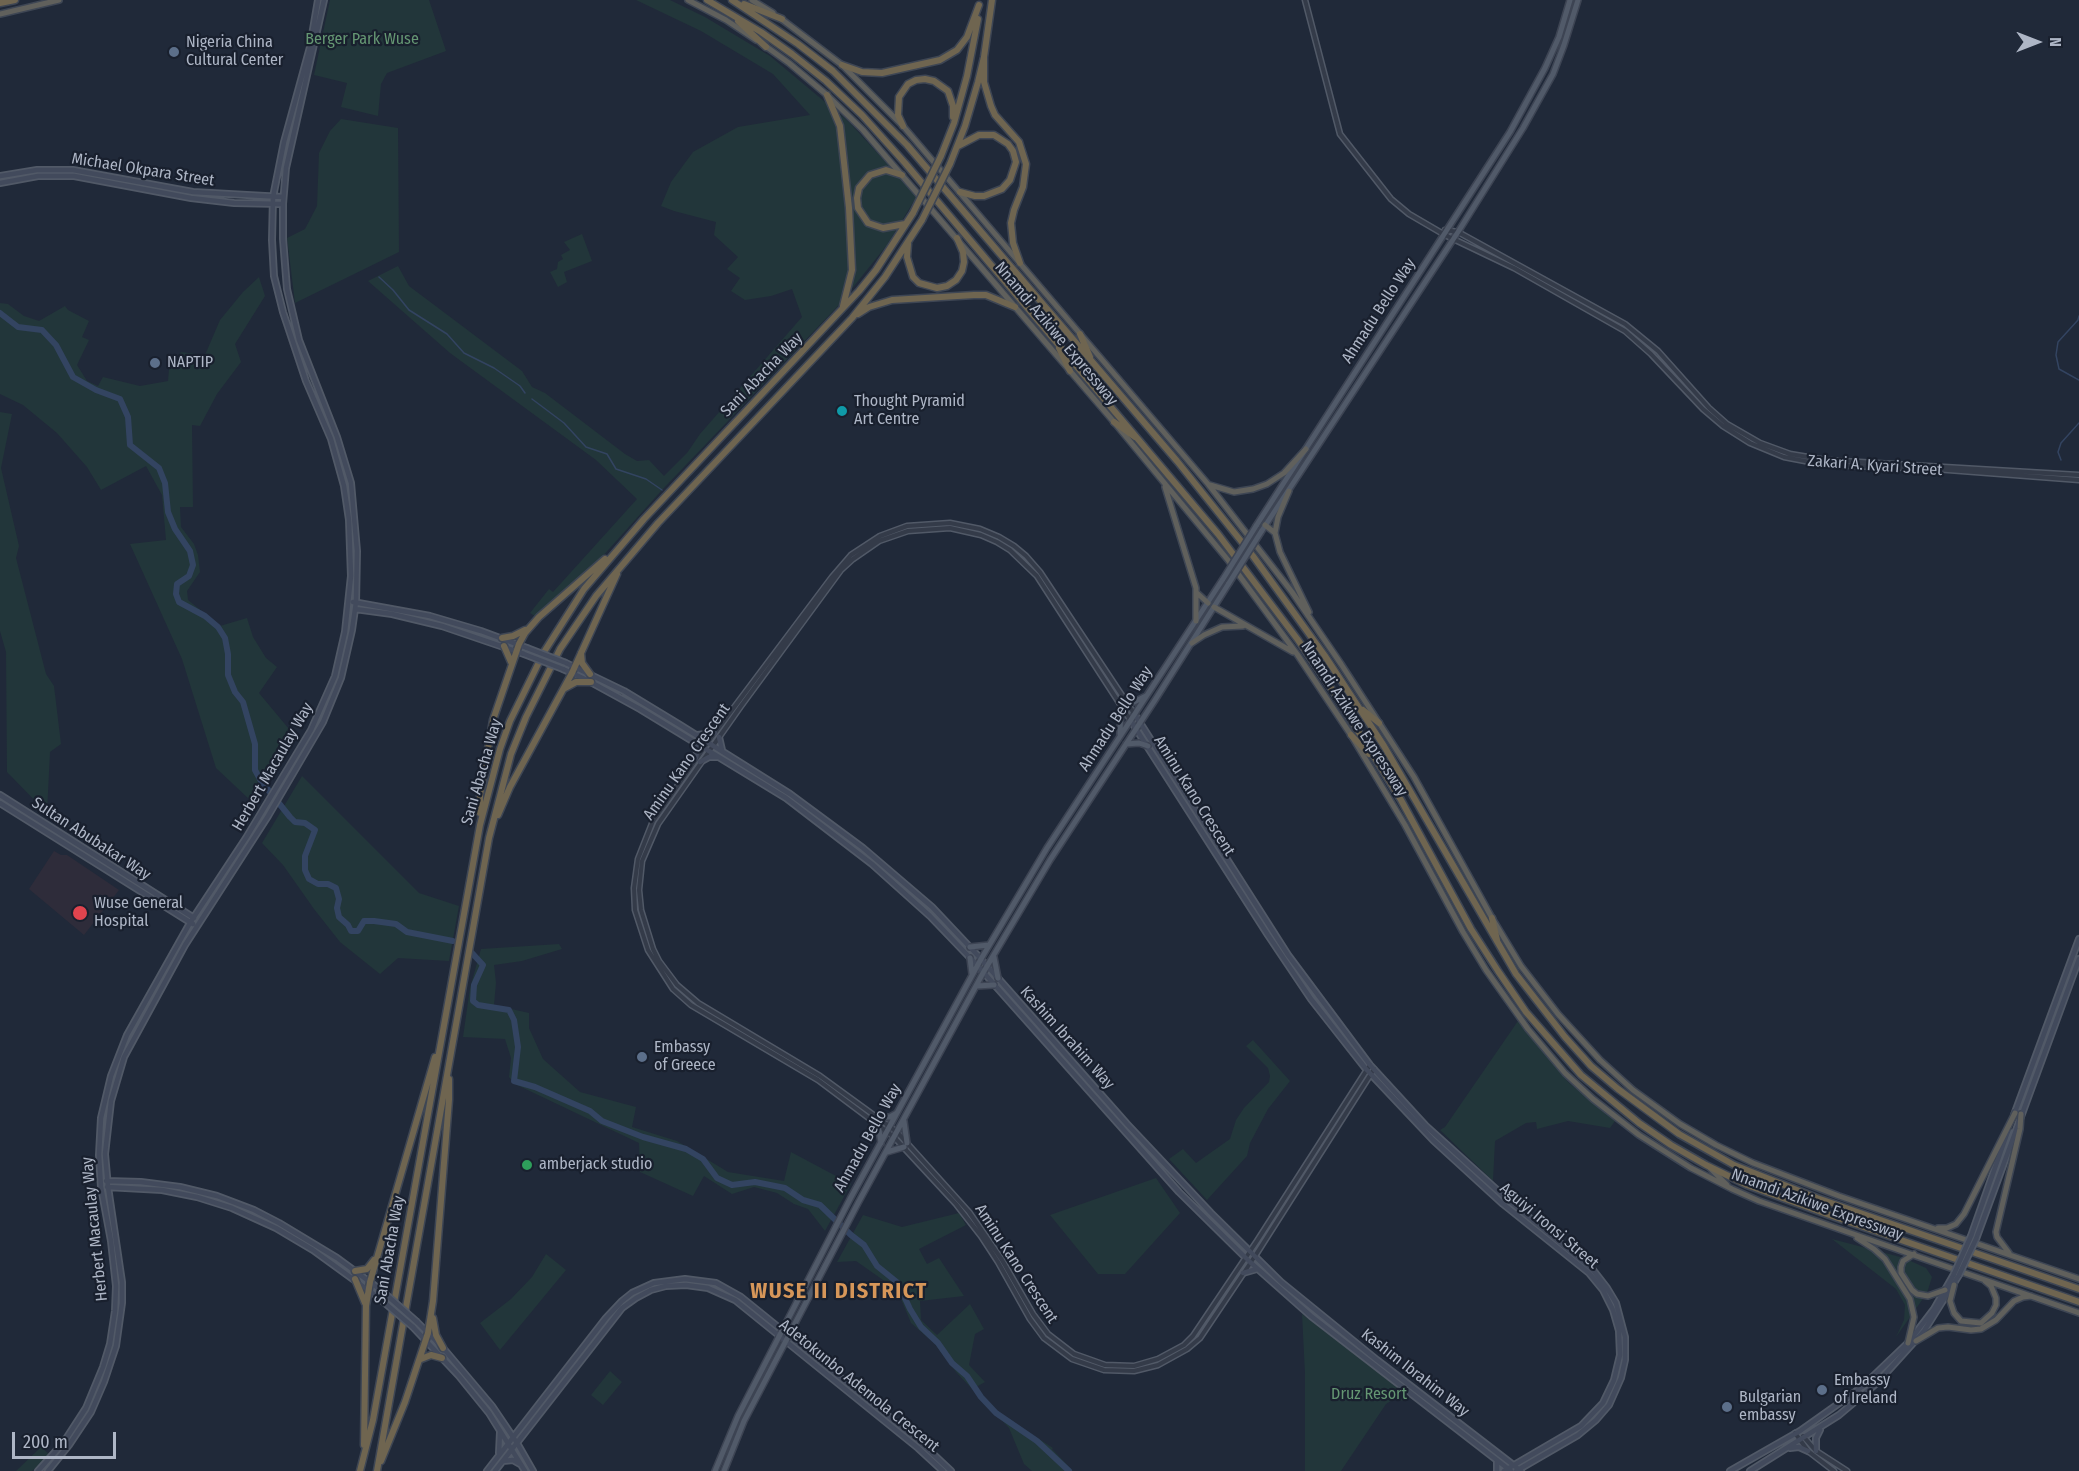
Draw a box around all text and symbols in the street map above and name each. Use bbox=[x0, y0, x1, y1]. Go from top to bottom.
north arrow bbox=[2007, 12, 2067, 72]
park label: Berger Park Wuse bbox=[305, 30, 419, 50]
place label: Nigeria China Cultural Center bbox=[186, 33, 283, 71]
text: N bbox=[2046, 37, 2065, 47]
marker: Nigeria China Cultural Center bbox=[167, 45, 181, 59]
street label: Michael Okpara Street bbox=[70, 149, 216, 191]
street label: Ahmadu Bello Way bbox=[1338, 255, 1420, 367]
street label: Nnamdi Azikiwe Expressway bbox=[990, 258, 1122, 410]
street label: Sani Abacha Way bbox=[717, 329, 807, 421]
place label: NAPTIP bbox=[167, 353, 213, 373]
marker: NAPTIP bbox=[148, 356, 162, 370]
place label: Thought Pyramid Art Centre bbox=[854, 392, 965, 430]
marker: Thought Pyramid Art Centre bbox=[835, 404, 849, 418]
street label: Zakari A. Kyari Street bbox=[1807, 452, 1943, 480]
street label: Nnamdi Azikiwe Expressway bbox=[1297, 638, 1411, 800]
street label: Ahmadu Bello Way bbox=[1075, 663, 1157, 775]
street label: Herbert Macaulay Way bbox=[228, 699, 318, 835]
street label: Aminu Kano Crescent bbox=[640, 700, 734, 824]
street label: Sani Abacha Way bbox=[458, 717, 506, 827]
street label: Aminu Kano Crescent bbox=[1149, 732, 1239, 860]
street label: Sultan Abubakar Way bbox=[28, 793, 154, 885]
place label: Wuse General Hospital bbox=[94, 894, 183, 932]
marker: Wuse General Hospital bbox=[71, 904, 89, 922]
street label: Kashim Ibrahim Way bbox=[1016, 983, 1118, 1093]
place label: Embassy of Greece bbox=[654, 1038, 716, 1076]
marker: Embassy of Greece bbox=[635, 1050, 649, 1064]
street label: Ahmadu Bello Way bbox=[830, 1080, 906, 1196]
place label: amberjack studio bbox=[539, 1155, 652, 1175]
street label: Herbert Macaulay Way bbox=[78, 1156, 112, 1302]
marker: amberjack studio bbox=[520, 1158, 534, 1172]
street label: Nnamdi Azikiwe Expressway bbox=[1728, 1165, 1906, 1245]
street label: Aguiyi Ironsi Street bbox=[1496, 1179, 1602, 1273]
street label: Sani Abacha Way bbox=[371, 1194, 409, 1306]
street label: Aminu Kano Crescent bbox=[970, 1201, 1062, 1327]
district label: WUSE II DISTRICT bbox=[750, 1279, 928, 1305]
street label: Adetokunbo Ademola Crescent bbox=[775, 1315, 943, 1457]
street label: Kashim Ibrahim Way bbox=[1357, 1325, 1473, 1421]
place label: Embassy of Ireland bbox=[1834, 1371, 1897, 1409]
marker: Embassy of Ireland bbox=[1815, 1383, 1829, 1397]
park label: Druz Resort bbox=[1331, 1385, 1407, 1405]
place label: Bulgarian embassy bbox=[1739, 1388, 1801, 1426]
marker: Bulgarian embassy bbox=[1720, 1400, 1734, 1414]
scale bar bbox=[15, 1420, 118, 1458]
text: 200 m bbox=[23, 1431, 68, 1453]

